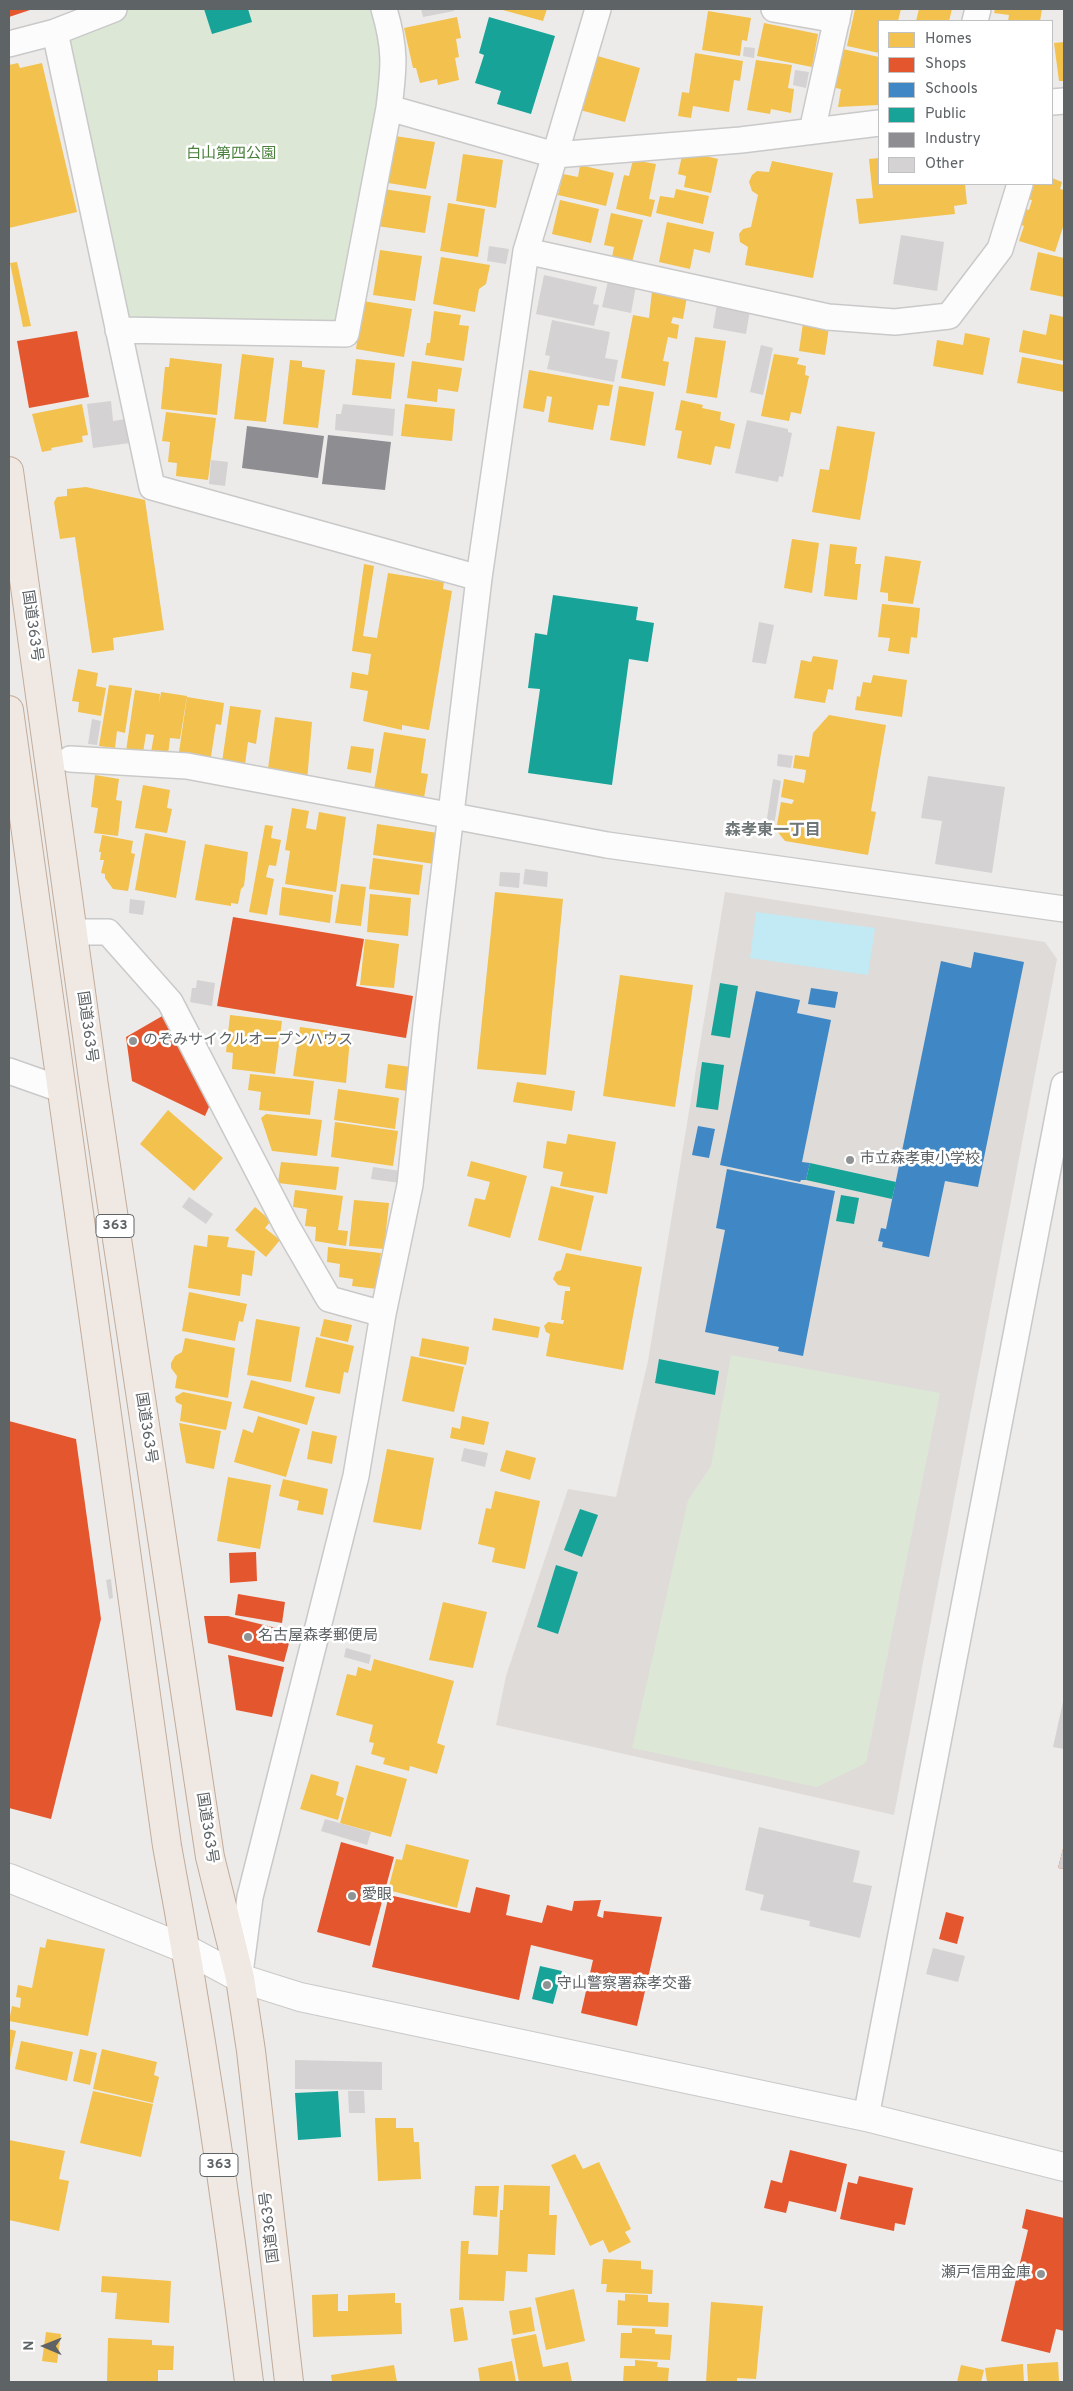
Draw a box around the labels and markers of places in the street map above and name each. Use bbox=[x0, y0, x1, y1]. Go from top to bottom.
place label: のぞみサイクルオープンハウス bbox=[143, 1032, 353, 1050]
marker: のぞみサイクルオープンハウス bbox=[127, 1035, 139, 1047]
place label: 市立森孝東小学校 bbox=[860, 1151, 980, 1169]
marker: 市立森孝東小学校 bbox=[844, 1154, 856, 1166]
place label: 名古屋森孝郵便局 bbox=[258, 1628, 378, 1646]
marker: 名古屋森孝郵便局 bbox=[242, 1631, 254, 1643]
place label: 愛眼 bbox=[362, 1887, 392, 1905]
marker: 愛眼 bbox=[346, 1890, 358, 1902]
place label: 守山警察署森孝交番 bbox=[557, 1976, 692, 1994]
marker: 守山警察署森孝交番 bbox=[541, 1979, 553, 1991]
place label: 瀬戸信用金庫 bbox=[941, 2265, 1031, 2283]
marker: 瀬戸信用金庫 bbox=[1035, 2268, 1047, 2280]

